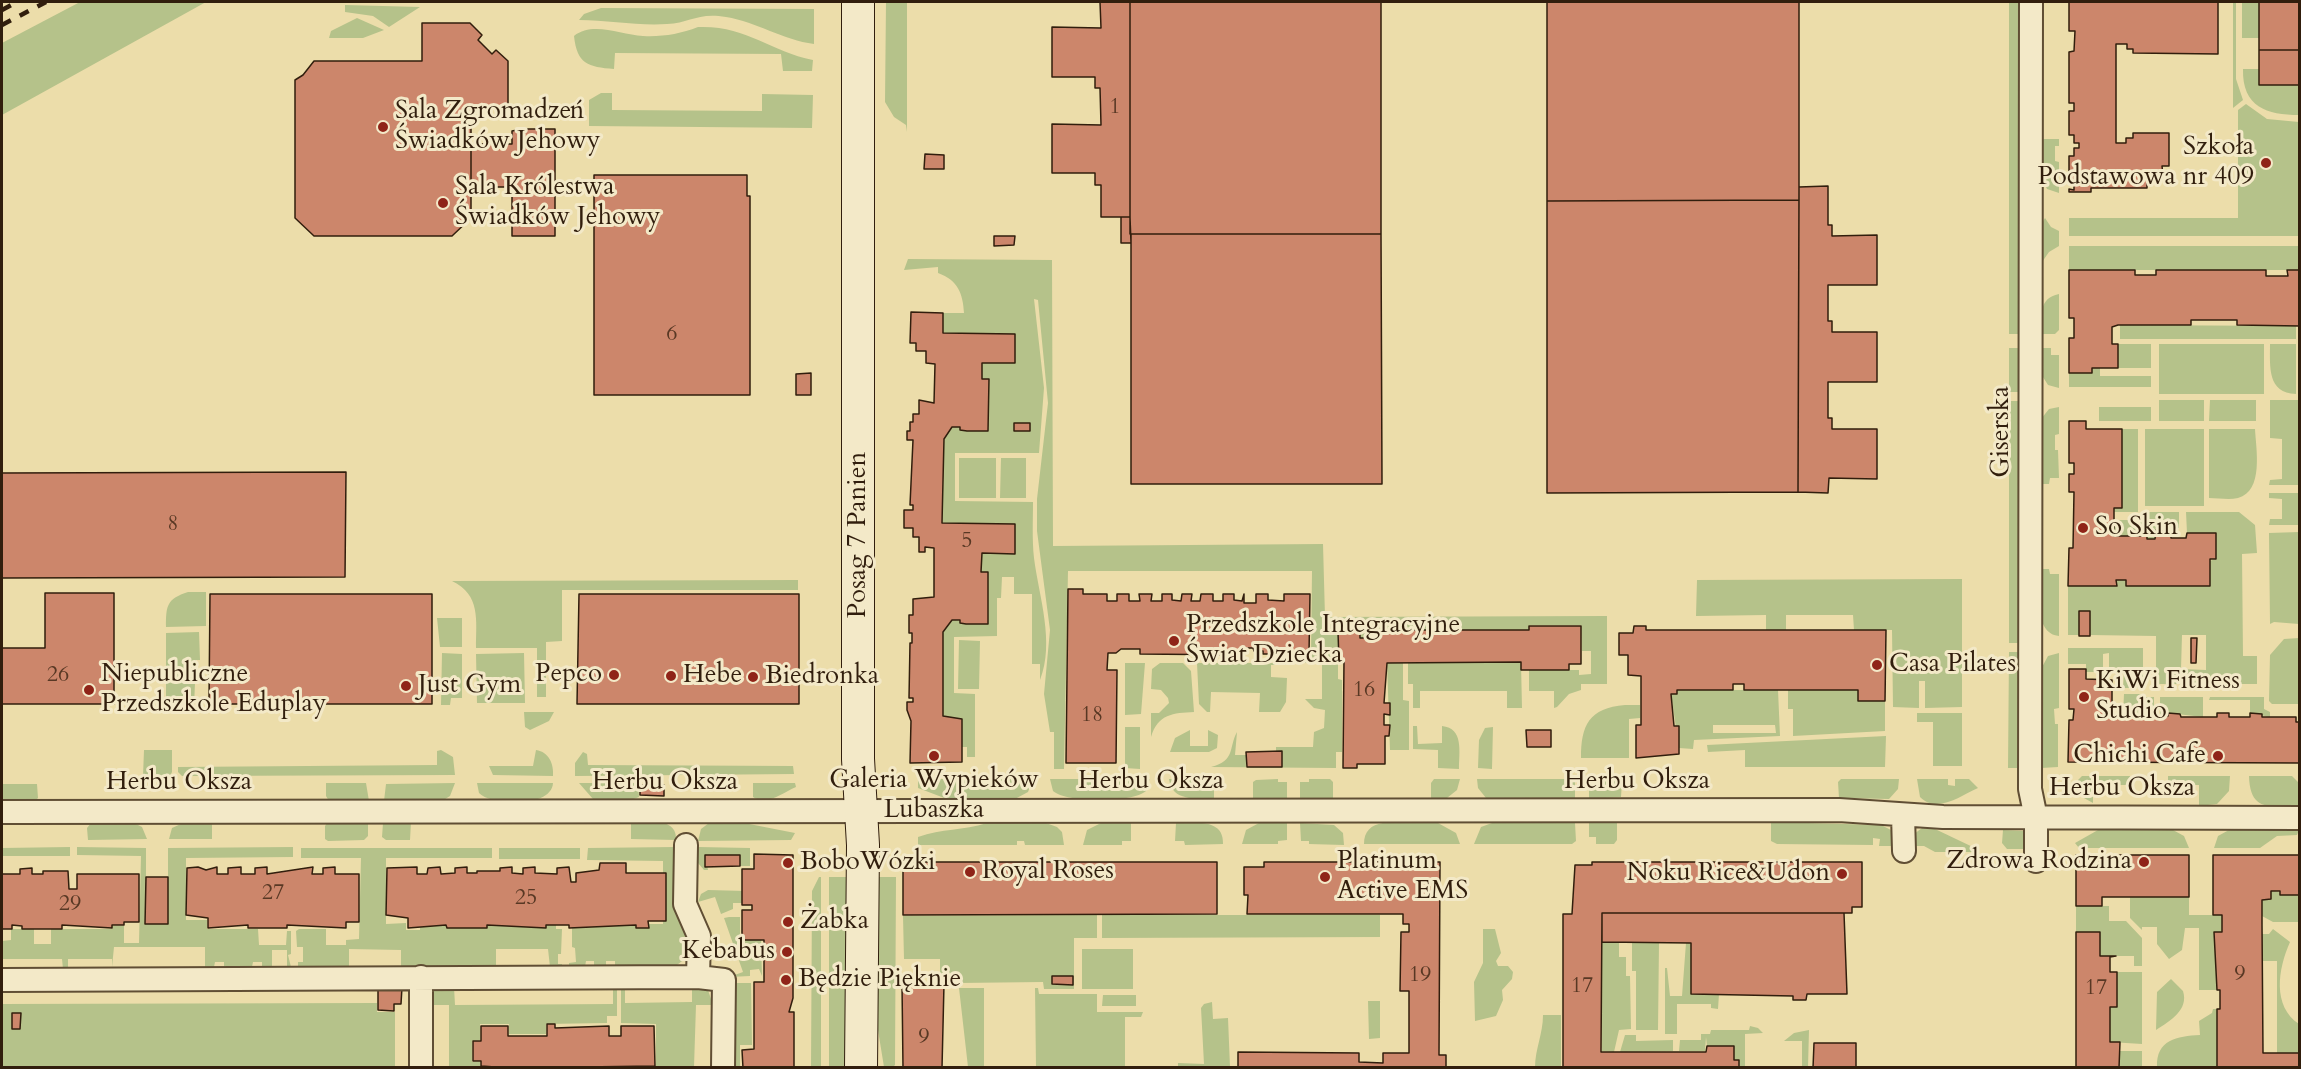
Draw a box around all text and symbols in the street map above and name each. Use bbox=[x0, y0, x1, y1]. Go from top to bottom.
house number: 1 bbox=[1109, 95, 1121, 121]
place label: Sala Zgromadzeń Świadków Jehowy bbox=[395, 96, 601, 158]
marker: Sala Zgromadzeń Świadków Jehowy bbox=[376, 120, 390, 134]
place label: Szkoła Podstawowa nr 409 bbox=[2037, 132, 2254, 194]
marker: Szkoła Podstawowa nr 409 bbox=[2259, 156, 2273, 170]
place label: Sala Królestwa Świadków Jehowy bbox=[455, 172, 661, 234]
marker: Sala Królestwa Świadków Jehowy bbox=[436, 196, 450, 210]
house number: 6 bbox=[666, 322, 678, 348]
street label: Giserska bbox=[1986, 386, 2018, 478]
street label: Posag 7 Panien bbox=[843, 452, 875, 618]
house number: 8 bbox=[167, 512, 179, 538]
place label: So Skin bbox=[2095, 512, 2178, 544]
marker: So Skin bbox=[2076, 521, 2090, 535]
house number: 5 bbox=[961, 529, 973, 555]
place label: Przedszkole Integracyjne Świat Dziecka bbox=[1186, 610, 1460, 672]
marker: Przedszkole Integracyjne Świat Dziecka bbox=[1167, 634, 1181, 648]
place label: Casa Pilates bbox=[1889, 649, 2016, 681]
marker: Casa Pilates bbox=[1870, 658, 1884, 672]
place label: Niepubliczne Przedszkole Eduplay bbox=[101, 659, 326, 720]
place label: Pepco bbox=[535, 659, 602, 691]
place label: Hebe bbox=[683, 660, 742, 692]
place label: Biedronka bbox=[765, 661, 879, 693]
house number: 26 bbox=[47, 663, 69, 689]
place label: KiWi Fitness Studio bbox=[2096, 666, 2240, 728]
marker: Pepco bbox=[607, 668, 621, 682]
marker: Hebe bbox=[664, 669, 678, 683]
place label: Just Gym bbox=[418, 670, 521, 702]
marker: Biedronka bbox=[746, 670, 760, 684]
house number: 16 bbox=[1353, 678, 1375, 704]
marker: Just Gym bbox=[399, 679, 413, 693]
marker: Niepubliczne Przedszkole Eduplay bbox=[82, 683, 96, 697]
marker: KiWi Fitness Studio bbox=[2077, 690, 2091, 704]
house number: 18 bbox=[1081, 703, 1103, 729]
place label: Chichi Cafe bbox=[2073, 740, 2206, 772]
marker: Galeria Wypieków Lubaszka bbox=[927, 749, 941, 763]
marker: Chichi Cafe bbox=[2211, 749, 2225, 763]
place label: Galeria Wypieków Lubaszka bbox=[829, 765, 1039, 826]
street label: Herbu Oksza bbox=[1078, 766, 1224, 798]
street label: Herbu Oksza bbox=[1564, 766, 1710, 798]
street label: Herbu Oksza bbox=[106, 767, 252, 799]
street label: Herbu Oksza bbox=[592, 767, 738, 799]
street label: Herbu Oksza bbox=[2049, 773, 2195, 805]
place label: Platinum Active EMS bbox=[1337, 846, 1468, 908]
place label: Zdrowa Rodzina bbox=[1946, 846, 2132, 878]
place label: BoboWózki bbox=[800, 847, 935, 879]
marker: Zdrowa Rodzina bbox=[2137, 855, 2151, 869]
marker: BoboWózki bbox=[781, 856, 795, 870]
place label: Royal Roses bbox=[982, 856, 1114, 888]
place label: Noku Rice&Udon bbox=[1626, 858, 1830, 890]
marker: Royal Roses bbox=[963, 865, 977, 879]
marker: Noku Rice&Udon bbox=[1835, 867, 1849, 881]
marker: Platinum Active EMS bbox=[1318, 870, 1332, 884]
house number: 27 bbox=[262, 881, 284, 907]
house number: 25 bbox=[515, 886, 537, 912]
house number: 29 bbox=[59, 892, 81, 918]
place label: Żabka bbox=[800, 906, 869, 938]
marker: Żabka bbox=[781, 915, 795, 929]
place label: Kebabus bbox=[682, 936, 775, 968]
marker: Kebabus bbox=[780, 945, 794, 959]
house number: 9 bbox=[2234, 962, 2246, 988]
house number: 19 bbox=[1409, 963, 1431, 989]
place label: Będzie Pięknie bbox=[798, 964, 961, 996]
marker: Będzie Pięknie bbox=[779, 973, 793, 987]
house number: 17 bbox=[1571, 974, 1593, 1000]
house number: 17 bbox=[2085, 976, 2107, 1002]
house number: 9 bbox=[918, 1025, 930, 1051]

